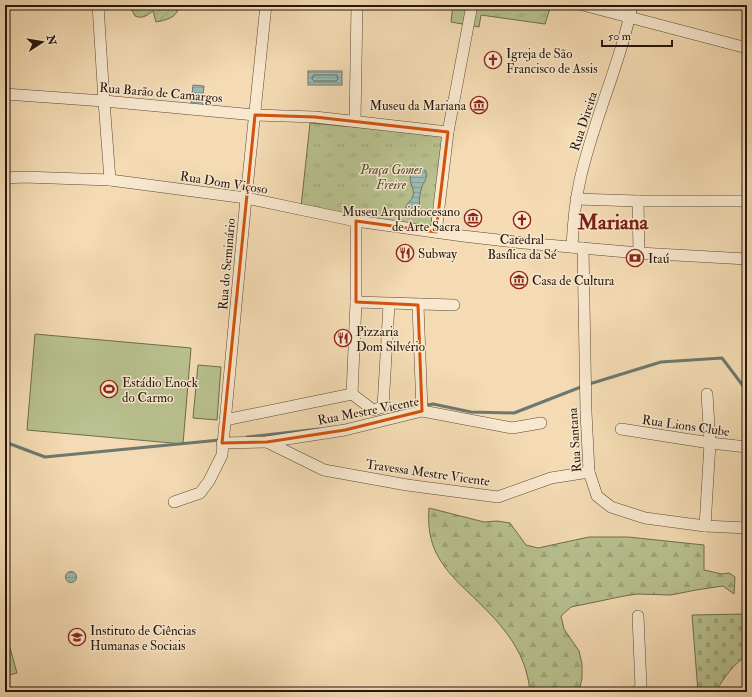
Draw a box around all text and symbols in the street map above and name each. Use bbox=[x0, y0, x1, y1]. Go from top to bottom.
north arrow bbox=[22, 22, 62, 62]
scale bar bbox=[602, 22, 672, 48]
text: 50 m bbox=[608, 29, 632, 44]
text: N bbox=[44, 33, 59, 47]
place label: Igreja de São Francisco de Assis bbox=[506, 46, 598, 77]
church icon: Igreja de São Francisco de Assis bbox=[483, 50, 503, 70]
street label: Rua Barão de Camargos bbox=[99, 80, 224, 106]
street label: Rua Direita bbox=[567, 89, 601, 153]
museum icon: Museu da Mariana bbox=[469, 95, 489, 115]
place label: Museu da Mariana bbox=[370, 98, 467, 114]
park label: Praça Gomes Freire bbox=[359, 162, 422, 193]
street label: Rua Dom Viçoso bbox=[179, 168, 269, 198]
place label: Museu Arquidiocesano de Arte Sacra bbox=[342, 204, 461, 235]
museum icon: Museu Arquidiocesano de Arte Sacra bbox=[463, 208, 483, 228]
district label: Mariana bbox=[577, 209, 650, 236]
church icon: Catedral Basílica da Sé bbox=[512, 210, 532, 230]
street label: Rua do Seminário bbox=[215, 218, 239, 311]
place label: Catedral Basílica da Sé bbox=[488, 232, 557, 263]
restaurant icon: Subway bbox=[395, 243, 415, 263]
place label: Subway bbox=[418, 246, 457, 263]
bank icon: Itaú bbox=[625, 248, 645, 268]
place label: Itaú bbox=[648, 251, 670, 267]
museum icon: Casa de Cultura bbox=[509, 270, 529, 290]
place label: Casa de Cultura bbox=[532, 273, 615, 289]
place label: Pizzaria Dom Silvério bbox=[356, 324, 425, 355]
restaurant icon: Pizzaria Dom Silvério bbox=[333, 328, 353, 348]
place label: Estádio Enock do Carmo bbox=[122, 375, 199, 406]
sports icon: Estádio Enock do Carmo bbox=[99, 379, 119, 399]
street label: Rua Mestre Vicente bbox=[316, 393, 421, 429]
street label: Rua Santana bbox=[565, 406, 585, 473]
street label: Rua Lions Clube bbox=[641, 412, 731, 440]
street label: Travessa Mestre Vicente bbox=[365, 456, 491, 490]
place label: Instituto de Ciências Humanas e Sociais bbox=[90, 623, 197, 654]
school or university icon: Instituto de Ciências Humanas e Sociais bbox=[67, 627, 87, 647]

